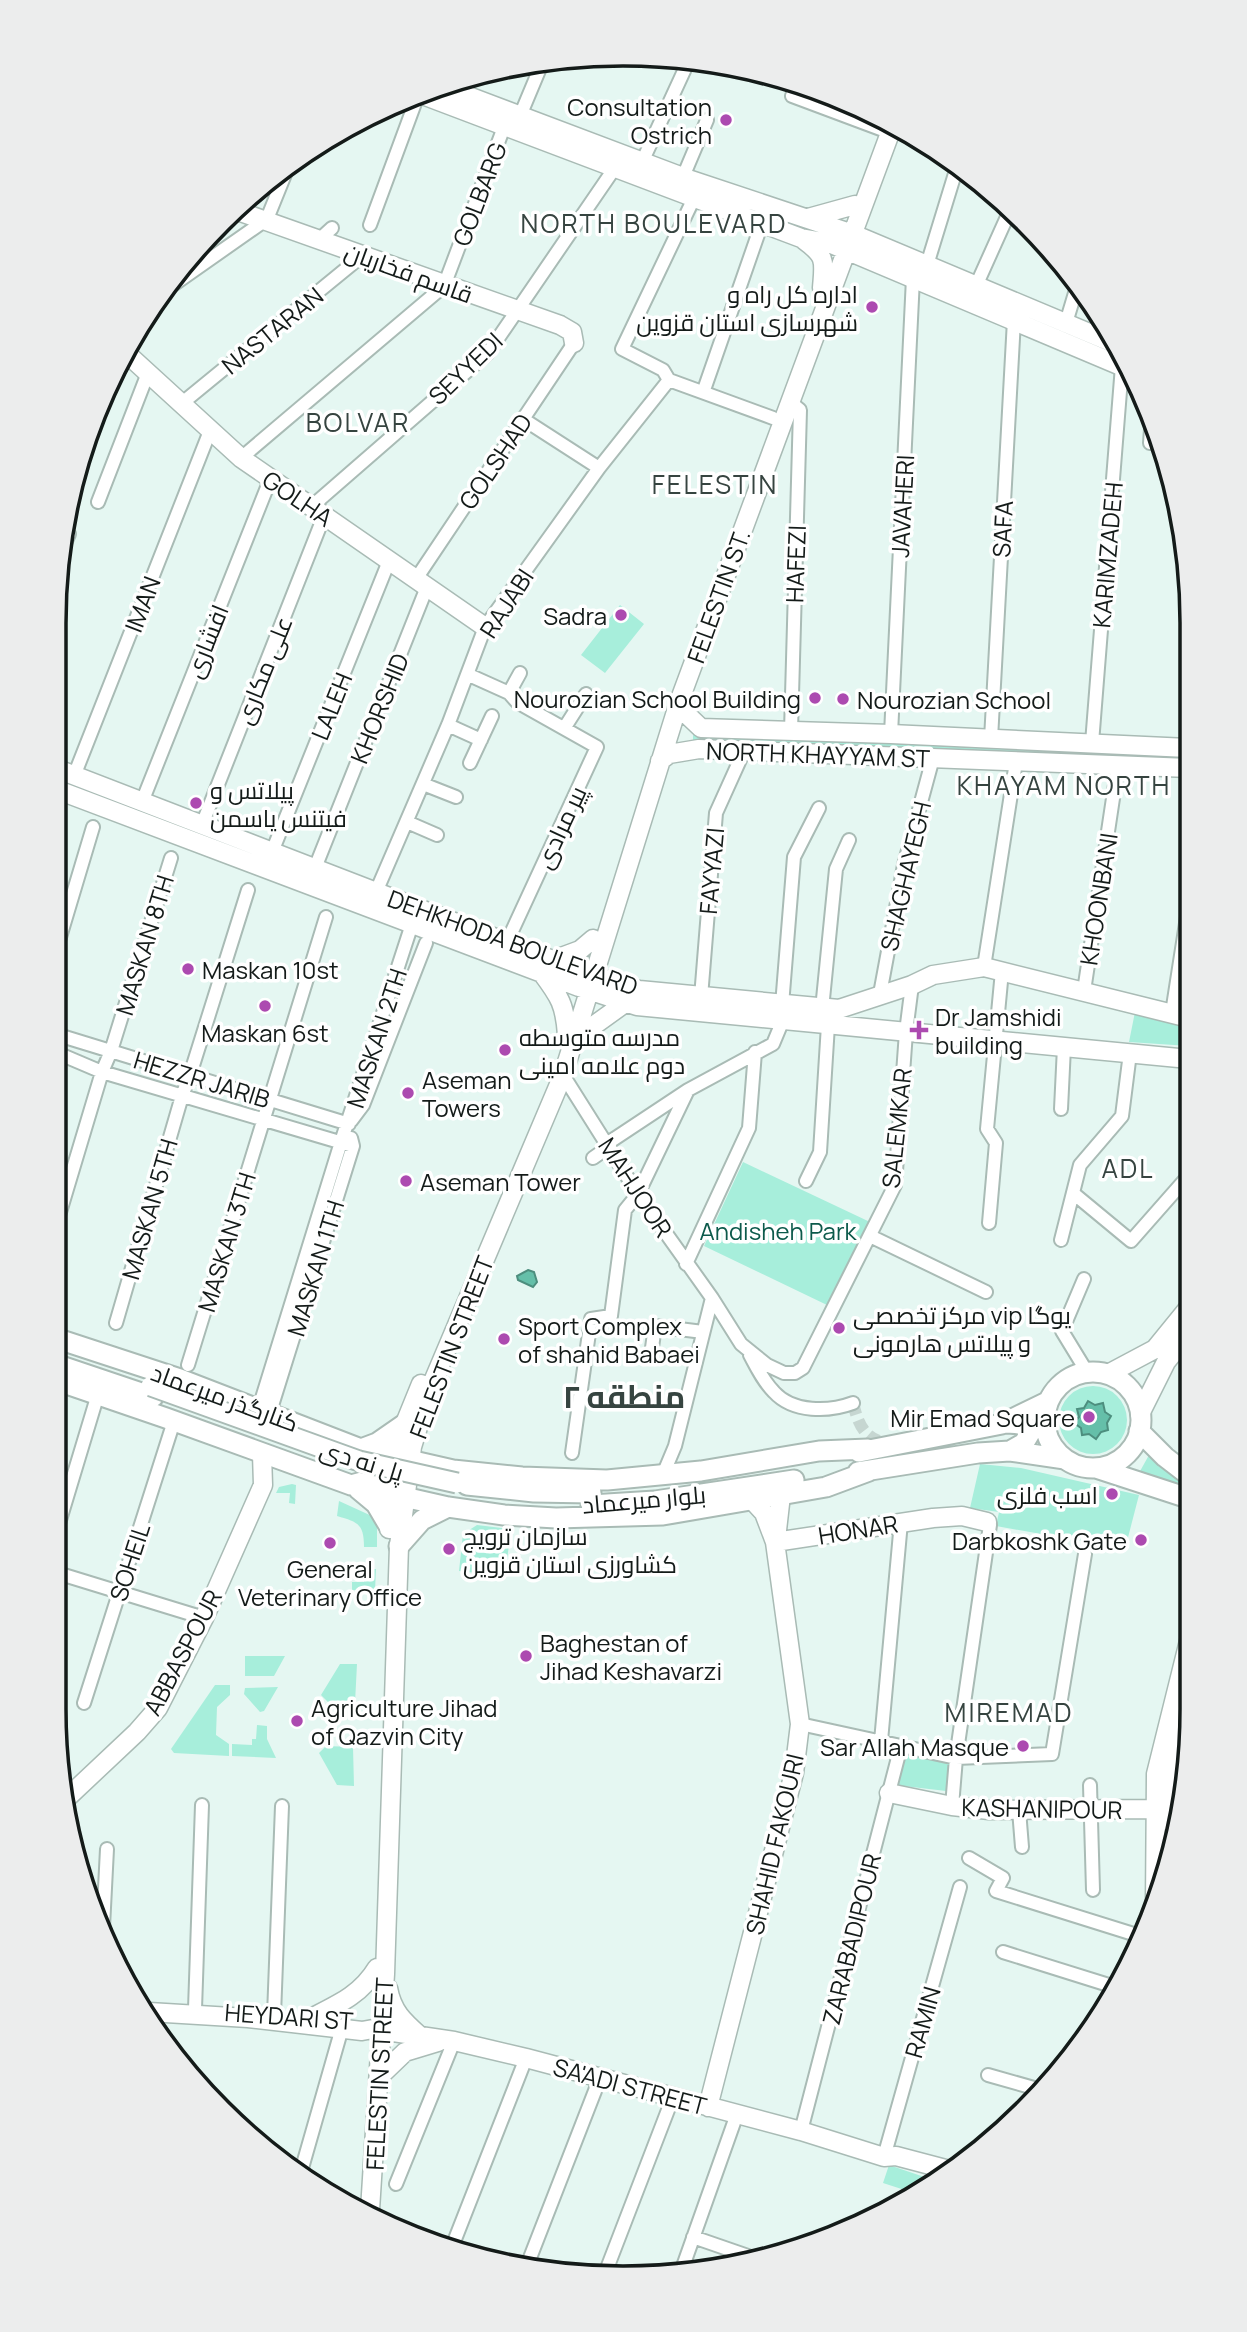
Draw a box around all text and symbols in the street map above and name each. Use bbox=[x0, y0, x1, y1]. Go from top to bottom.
place label: Consultation Ostrich bbox=[567, 90, 712, 151]
marker: Consultation Ostrich bbox=[718, 112, 734, 128]
street label: GOLBARG bbox=[444, 137, 514, 251]
district label: NORTH BOULEVARD bbox=[521, 205, 787, 241]
street label: قاسم فخاریان bbox=[340, 234, 478, 311]
place label: اداره کل راه و شهرسازی استان قزوین bbox=[636, 277, 858, 338]
street label: NASTARAN bbox=[214, 279, 330, 381]
marker: اداره کل راه و شهرسازی استان قزوین bbox=[864, 299, 880, 315]
street label: SEYYEDI bbox=[421, 324, 509, 412]
district label: BOLVAR bbox=[306, 404, 410, 440]
street label: GOLSHAD bbox=[451, 407, 539, 515]
street label: JAVAHERI bbox=[883, 454, 921, 558]
street label: GOLHA bbox=[256, 462, 340, 534]
district label: FELESTIN bbox=[652, 466, 778, 502]
street label: KARIMZADEH bbox=[1084, 481, 1130, 629]
street label: SAFA bbox=[984, 500, 1020, 558]
street label: FELESTIN ST. bbox=[679, 525, 757, 667]
street label: HAFEZI bbox=[777, 525, 813, 603]
street label: RAJABI bbox=[471, 562, 541, 644]
street label: IMAN bbox=[116, 571, 168, 637]
street label: افشاری bbox=[176, 599, 236, 683]
place label: Sadra bbox=[543, 599, 607, 632]
marker: Sadra bbox=[613, 607, 629, 623]
street label: علی مکاری bbox=[226, 611, 300, 729]
street label: KHORSHID bbox=[342, 648, 416, 768]
street label: LALEH bbox=[303, 667, 359, 745]
place label: Nourozian School Building bbox=[514, 682, 801, 715]
place label: Nourozian School bbox=[857, 683, 1051, 716]
marker: Nourozian School Building bbox=[807, 690, 823, 706]
marker: Nourozian School bbox=[835, 691, 851, 707]
street label: NORTH KHAYYAM ST bbox=[706, 734, 931, 774]
district label: KHAYAM NORTH bbox=[957, 767, 1171, 803]
place label: پیلاتس و فیتنس یاسمن bbox=[210, 773, 347, 834]
street label: پیر مرادی bbox=[527, 780, 595, 874]
marker: پیلاتس و فیتنس یاسمن bbox=[188, 795, 204, 811]
street label: SHAGHAYEGH bbox=[872, 798, 938, 954]
street label: FAYYAZI bbox=[691, 826, 731, 916]
street label: KHOONBANI bbox=[1071, 830, 1125, 968]
street label: MASKAN 8TH bbox=[107, 871, 181, 1019]
street label: DEHKHODA BOULEVARD bbox=[383, 881, 643, 1003]
place label: Maskan 10st bbox=[202, 953, 339, 986]
marker: Maskan 10st bbox=[180, 961, 196, 977]
street label: MASKAN 2TH bbox=[338, 964, 414, 1112]
marker: Maskan 6st bbox=[257, 998, 273, 1014]
place label: Dr Jamshidi building bbox=[935, 1000, 1062, 1061]
place label: Maskan 6st bbox=[201, 1016, 329, 1049]
place label: مدرسه متوسطه دوم علامه امینی bbox=[519, 1020, 685, 1082]
marker: Dr Jamshidi building bbox=[909, 1020, 929, 1040]
marker: مدرسه متوسطه دوم علامه امینی bbox=[497, 1042, 513, 1058]
street label: HEZZR JARIB bbox=[130, 1043, 274, 1115]
place label: Aseman Towers bbox=[422, 1063, 511, 1124]
street label: SALEMKAR bbox=[873, 1066, 919, 1190]
marker: Aseman Towers bbox=[400, 1085, 416, 1101]
street label: MAHJOOR bbox=[591, 1131, 681, 1243]
street label: MASKAN 5TH bbox=[113, 1135, 185, 1283]
district label: ADL bbox=[1101, 1150, 1155, 1186]
place label: Aseman Tower bbox=[420, 1165, 581, 1198]
street label: MASKAN 3TH bbox=[189, 1168, 263, 1316]
marker: Aseman Tower bbox=[398, 1173, 414, 1189]
street label: MASKAN 1TH bbox=[279, 1196, 351, 1340]
park label: Andisheh Park bbox=[700, 1214, 858, 1247]
street label: FELESTIN STREET bbox=[401, 1250, 501, 1443]
place label: مرکز تخصصی vip یوگا و پیلاتس هارمونی bbox=[853, 1298, 1071, 1360]
place label: Sport Complex of shahid Babaei bbox=[518, 1309, 700, 1370]
marker: مرکز تخصصی vip یوگا و پیلاتس هارمونی bbox=[831, 1320, 847, 1336]
marker: Sport Complex of shahid Babaei bbox=[496, 1331, 512, 1347]
street label: کنارگذر میرعماد bbox=[147, 1355, 303, 1439]
district label: منطقه ۲ bbox=[563, 1374, 685, 1418]
place label: Mir Emad Square bbox=[890, 1401, 1075, 1434]
marker: Mir Emad Square bbox=[1081, 1409, 1097, 1425]
street label: پل نه دی bbox=[316, 1432, 409, 1490]
street label: بلوار میرعماد bbox=[581, 1477, 707, 1521]
place label: اسب فلزی bbox=[997, 1478, 1098, 1511]
marker: اسب فلزی bbox=[1104, 1486, 1120, 1502]
street label: HONAR bbox=[816, 1506, 900, 1552]
street label: SOHEIL bbox=[101, 1519, 157, 1605]
place label: سازمان ترویج کشاورزی استان قزوین bbox=[463, 1519, 677, 1580]
place label: Darbkoshk Gate bbox=[952, 1524, 1127, 1557]
marker: Darbkoshk Gate bbox=[1133, 1532, 1149, 1548]
marker: General Veterinary Office bbox=[322, 1535, 338, 1551]
marker: سازمان ترویج کشاورزی استان قزوین bbox=[441, 1541, 457, 1557]
place label: General Veterinary Office bbox=[238, 1552, 422, 1613]
street label: ABBASPOUR bbox=[135, 1583, 229, 1721]
place label: Baghestan of Jihad Keshavarzi bbox=[540, 1626, 722, 1687]
marker: Baghestan of Jihad Keshavarzi bbox=[518, 1648, 534, 1664]
place label: Agriculture Jihad of Qazvin City bbox=[311, 1691, 497, 1752]
district label: MIREMAD bbox=[945, 1694, 1073, 1730]
marker: Agriculture Jihad of Qazvin City bbox=[289, 1713, 305, 1729]
place label: Sar Allah Masque bbox=[820, 1730, 1009, 1763]
marker: Sar Allah Masque bbox=[1015, 1738, 1031, 1754]
street label: SHAHID FAKOURI bbox=[737, 1750, 811, 1938]
street label: KASHANIPOUR bbox=[961, 1790, 1123, 1826]
street label: ZARABADIPOUR bbox=[814, 1850, 888, 2028]
street label: FELESTIN STREET bbox=[357, 1976, 401, 2171]
street label: RAMIN bbox=[896, 1983, 948, 2061]
street label: HEYDARI ST bbox=[224, 1995, 355, 2037]
street label: SA'ADI STREET bbox=[550, 2050, 711, 2122]

